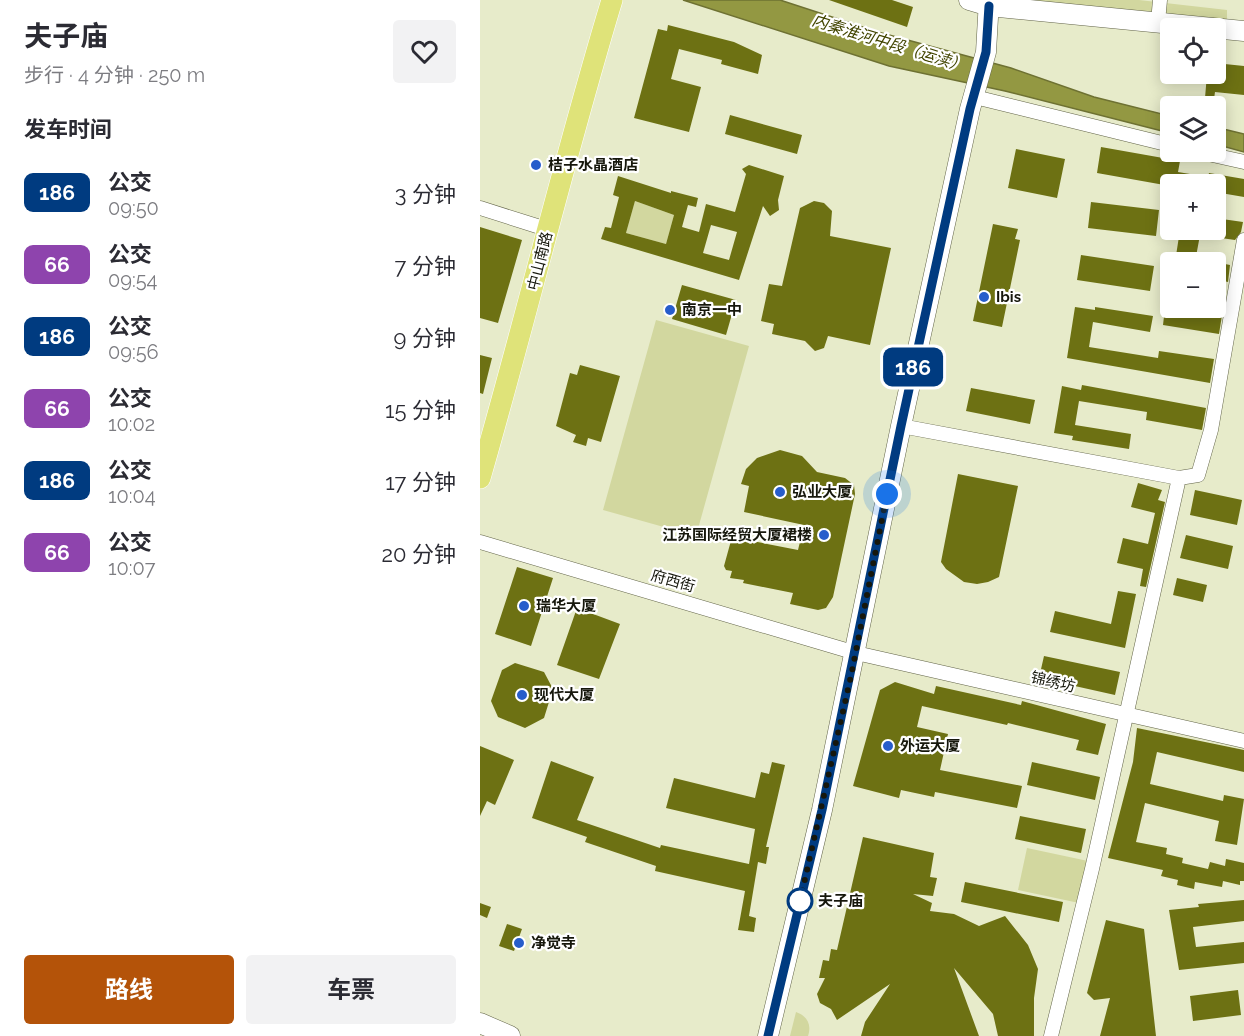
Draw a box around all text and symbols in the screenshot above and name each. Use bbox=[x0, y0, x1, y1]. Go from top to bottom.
water label: 内秦淮河中段（运渎） bbox=[810, 11, 968, 75]
map controls bbox=[1160, 18, 1226, 318]
button: locate bbox=[1160, 18, 1226, 84]
text: 夫子庙 bbox=[24, 20, 108, 53]
button: heart bbox=[393, 20, 456, 83]
text: 步行 · 4 分钟 · 250 m bbox=[24, 63, 205, 87]
button: layers bbox=[1160, 96, 1226, 162]
text: 发车时间 bbox=[24, 116, 112, 142]
place label: 桔子水晶酒店 bbox=[548, 156, 638, 174]
marker: 桔子水晶酒店 bbox=[529, 158, 543, 172]
text: 公交 bbox=[108, 169, 152, 195]
button: + bbox=[1160, 174, 1226, 240]
text: 186 bbox=[39, 180, 75, 205]
text: 3 分钟 bbox=[395, 181, 456, 207]
text: 09:50 bbox=[108, 196, 159, 220]
street label: 中山南路 bbox=[524, 230, 556, 292]
text: 公交 bbox=[108, 241, 152, 267]
text: 66 bbox=[44, 252, 70, 277]
button: − bbox=[1160, 252, 1226, 318]
text: 7 分钟 bbox=[395, 253, 456, 279]
text: 09:54 bbox=[108, 268, 158, 292]
place label: Ibis bbox=[996, 288, 1021, 306]
marker: Ibis bbox=[977, 290, 991, 304]
place label: 南京一中 bbox=[682, 301, 742, 319]
marker: 南京一中 bbox=[663, 303, 677, 317]
text: 公交 bbox=[108, 313, 152, 339]
text: 186 bbox=[39, 324, 75, 349]
text: 9 分钟 bbox=[393, 325, 456, 351]
text: 09:56 bbox=[108, 340, 159, 364]
line badge: 186 bbox=[878, 348, 948, 386]
text: 186 bbox=[895, 355, 931, 380]
text: 公交 bbox=[108, 385, 152, 411]
text: 66 bbox=[44, 396, 70, 421]
text: 15 分钟 bbox=[385, 397, 456, 423]
text: 10:02 bbox=[108, 412, 155, 436]
text: 公交 bbox=[108, 457, 152, 483]
text: 186 bbox=[39, 468, 75, 493]
text: 17 分钟 bbox=[385, 469, 456, 495]
your location bbox=[872, 479, 902, 509]
place label: 弘业大厦 bbox=[792, 483, 852, 501]
text: 10:04 bbox=[108, 484, 156, 508]
marker: 弘业大厦 bbox=[773, 485, 787, 499]
place label: 江苏国际经贸大厦裙楼 bbox=[662, 526, 812, 544]
marker: 江苏国际经贸大厦裙楼 bbox=[817, 528, 831, 542]
text: 公交 bbox=[108, 529, 152, 555]
text: 66 bbox=[44, 540, 70, 565]
text: 20 分钟 bbox=[381, 541, 456, 567]
text: 10:07 bbox=[108, 556, 155, 580]
street label: 府西街 bbox=[649, 566, 697, 596]
place label: 瑞华大厦 bbox=[536, 597, 596, 615]
marker: 瑞华大厦 bbox=[517, 599, 531, 613]
street label: 锦绣坊 bbox=[1029, 668, 1077, 696]
place label: 现代大厦 bbox=[534, 686, 594, 704]
marker: 现代大厦 bbox=[515, 688, 529, 702]
place label: 外运大厦 bbox=[900, 737, 960, 755]
marker: 外运大厦 bbox=[881, 739, 895, 753]
marker: 夫子庙 bbox=[787, 888, 813, 914]
place label: 夫子庙 bbox=[818, 892, 863, 910]
place label: 净觉寺 bbox=[531, 934, 576, 952]
marker: 净觉寺 bbox=[512, 936, 526, 950]
button: 路线 bbox=[24, 955, 234, 1024]
button: 车票 bbox=[246, 955, 456, 1024]

